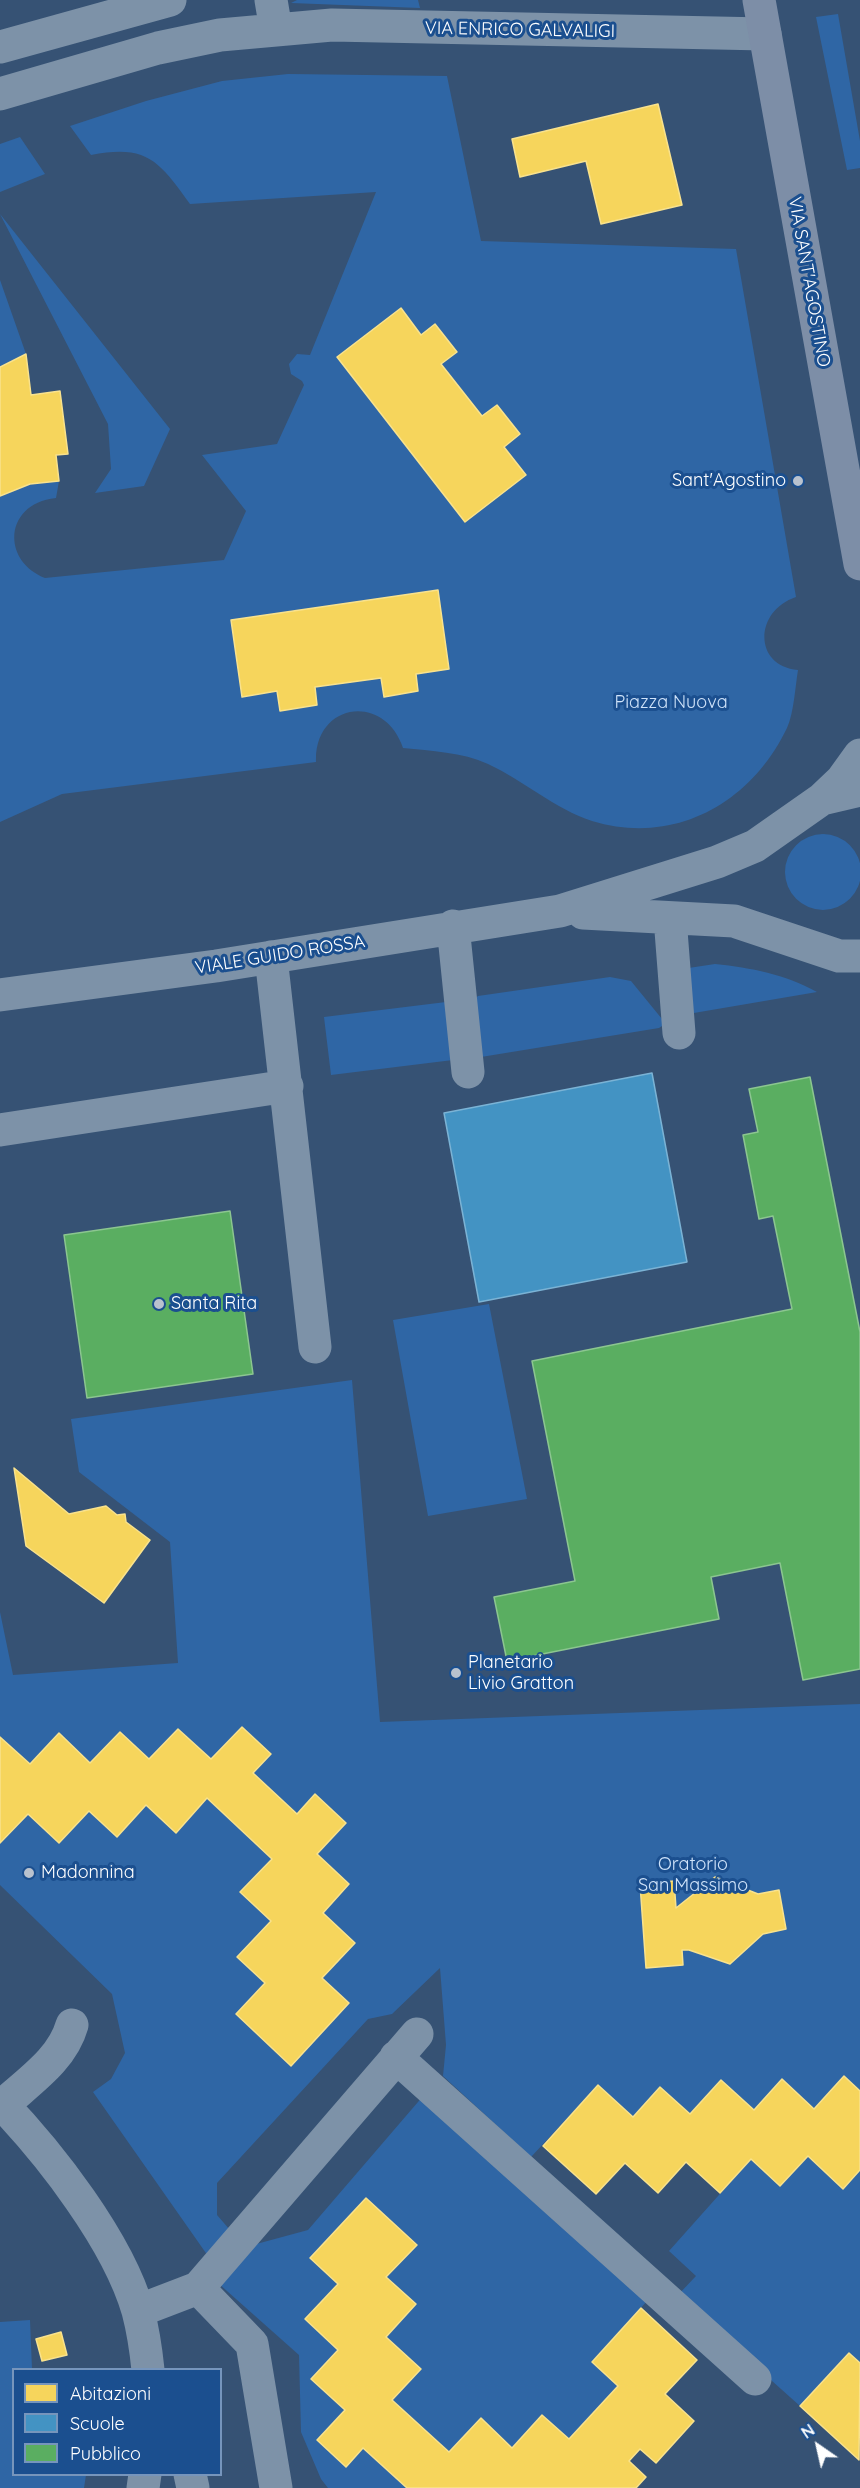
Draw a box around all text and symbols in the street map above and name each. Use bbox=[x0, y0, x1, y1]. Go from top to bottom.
street label: VIA ENRICO GALVALIGI bbox=[425, 18, 615, 42]
street label: VIA SANT'AGOSTINO bbox=[783, 195, 835, 369]
place label: Sant'Agostino bbox=[672, 470, 786, 492]
marker: Sant'Agostino bbox=[791, 474, 805, 488]
park label: Piazza Nuova bbox=[614, 692, 728, 714]
street label: VIALE GUIDO ROSSA bbox=[193, 931, 367, 979]
place label: Santa Rita bbox=[171, 1293, 257, 1315]
marker: Santa Rita bbox=[152, 1297, 166, 1311]
place label: Planetario Livio Gratton bbox=[468, 1652, 574, 1694]
marker: Planetario Livio Gratton bbox=[449, 1666, 463, 1680]
park label: Oratorio San Massimo bbox=[638, 1854, 748, 1896]
place label: Madonnina bbox=[41, 1862, 135, 1884]
marker: Madonnina bbox=[22, 1866, 36, 1880]
legend bbox=[12, 2368, 222, 2476]
text: Abitazioni bbox=[70, 2382, 151, 2405]
text: Scuole bbox=[70, 2412, 125, 2435]
north arrow bbox=[788, 2416, 848, 2476]
text: N bbox=[797, 2420, 818, 2443]
text: Pubblico bbox=[70, 2442, 141, 2465]

